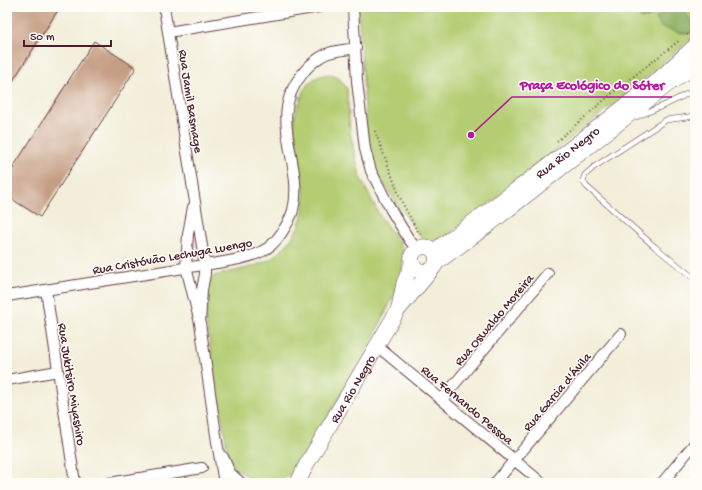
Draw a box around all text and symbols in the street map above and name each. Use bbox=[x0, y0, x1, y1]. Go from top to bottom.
scale bar bbox=[24, 22, 111, 48]
text: 50 m bbox=[30, 31, 55, 45]
street label: Rua Jamil Basmage bbox=[174, 49, 205, 154]
callout: Praça Ecológico do Sóter bbox=[512, 71, 672, 97]
text: Praça Ecológico do Sóter bbox=[519, 78, 666, 95]
street label: Rua Rio Negro bbox=[533, 124, 604, 183]
street label: Rua Cristóvão Lechuga Luengo bbox=[91, 236, 254, 279]
street label: Rua Oswaldo Moreira bbox=[452, 271, 538, 370]
street label: Rua Jukitsiro Miyashiro bbox=[53, 322, 88, 447]
street label: Rua Garcia d'Ávila bbox=[520, 349, 596, 435]
street label: Rua Rio Negro bbox=[328, 352, 380, 426]
street label: Rua Fernando Pessoa bbox=[417, 363, 516, 449]

